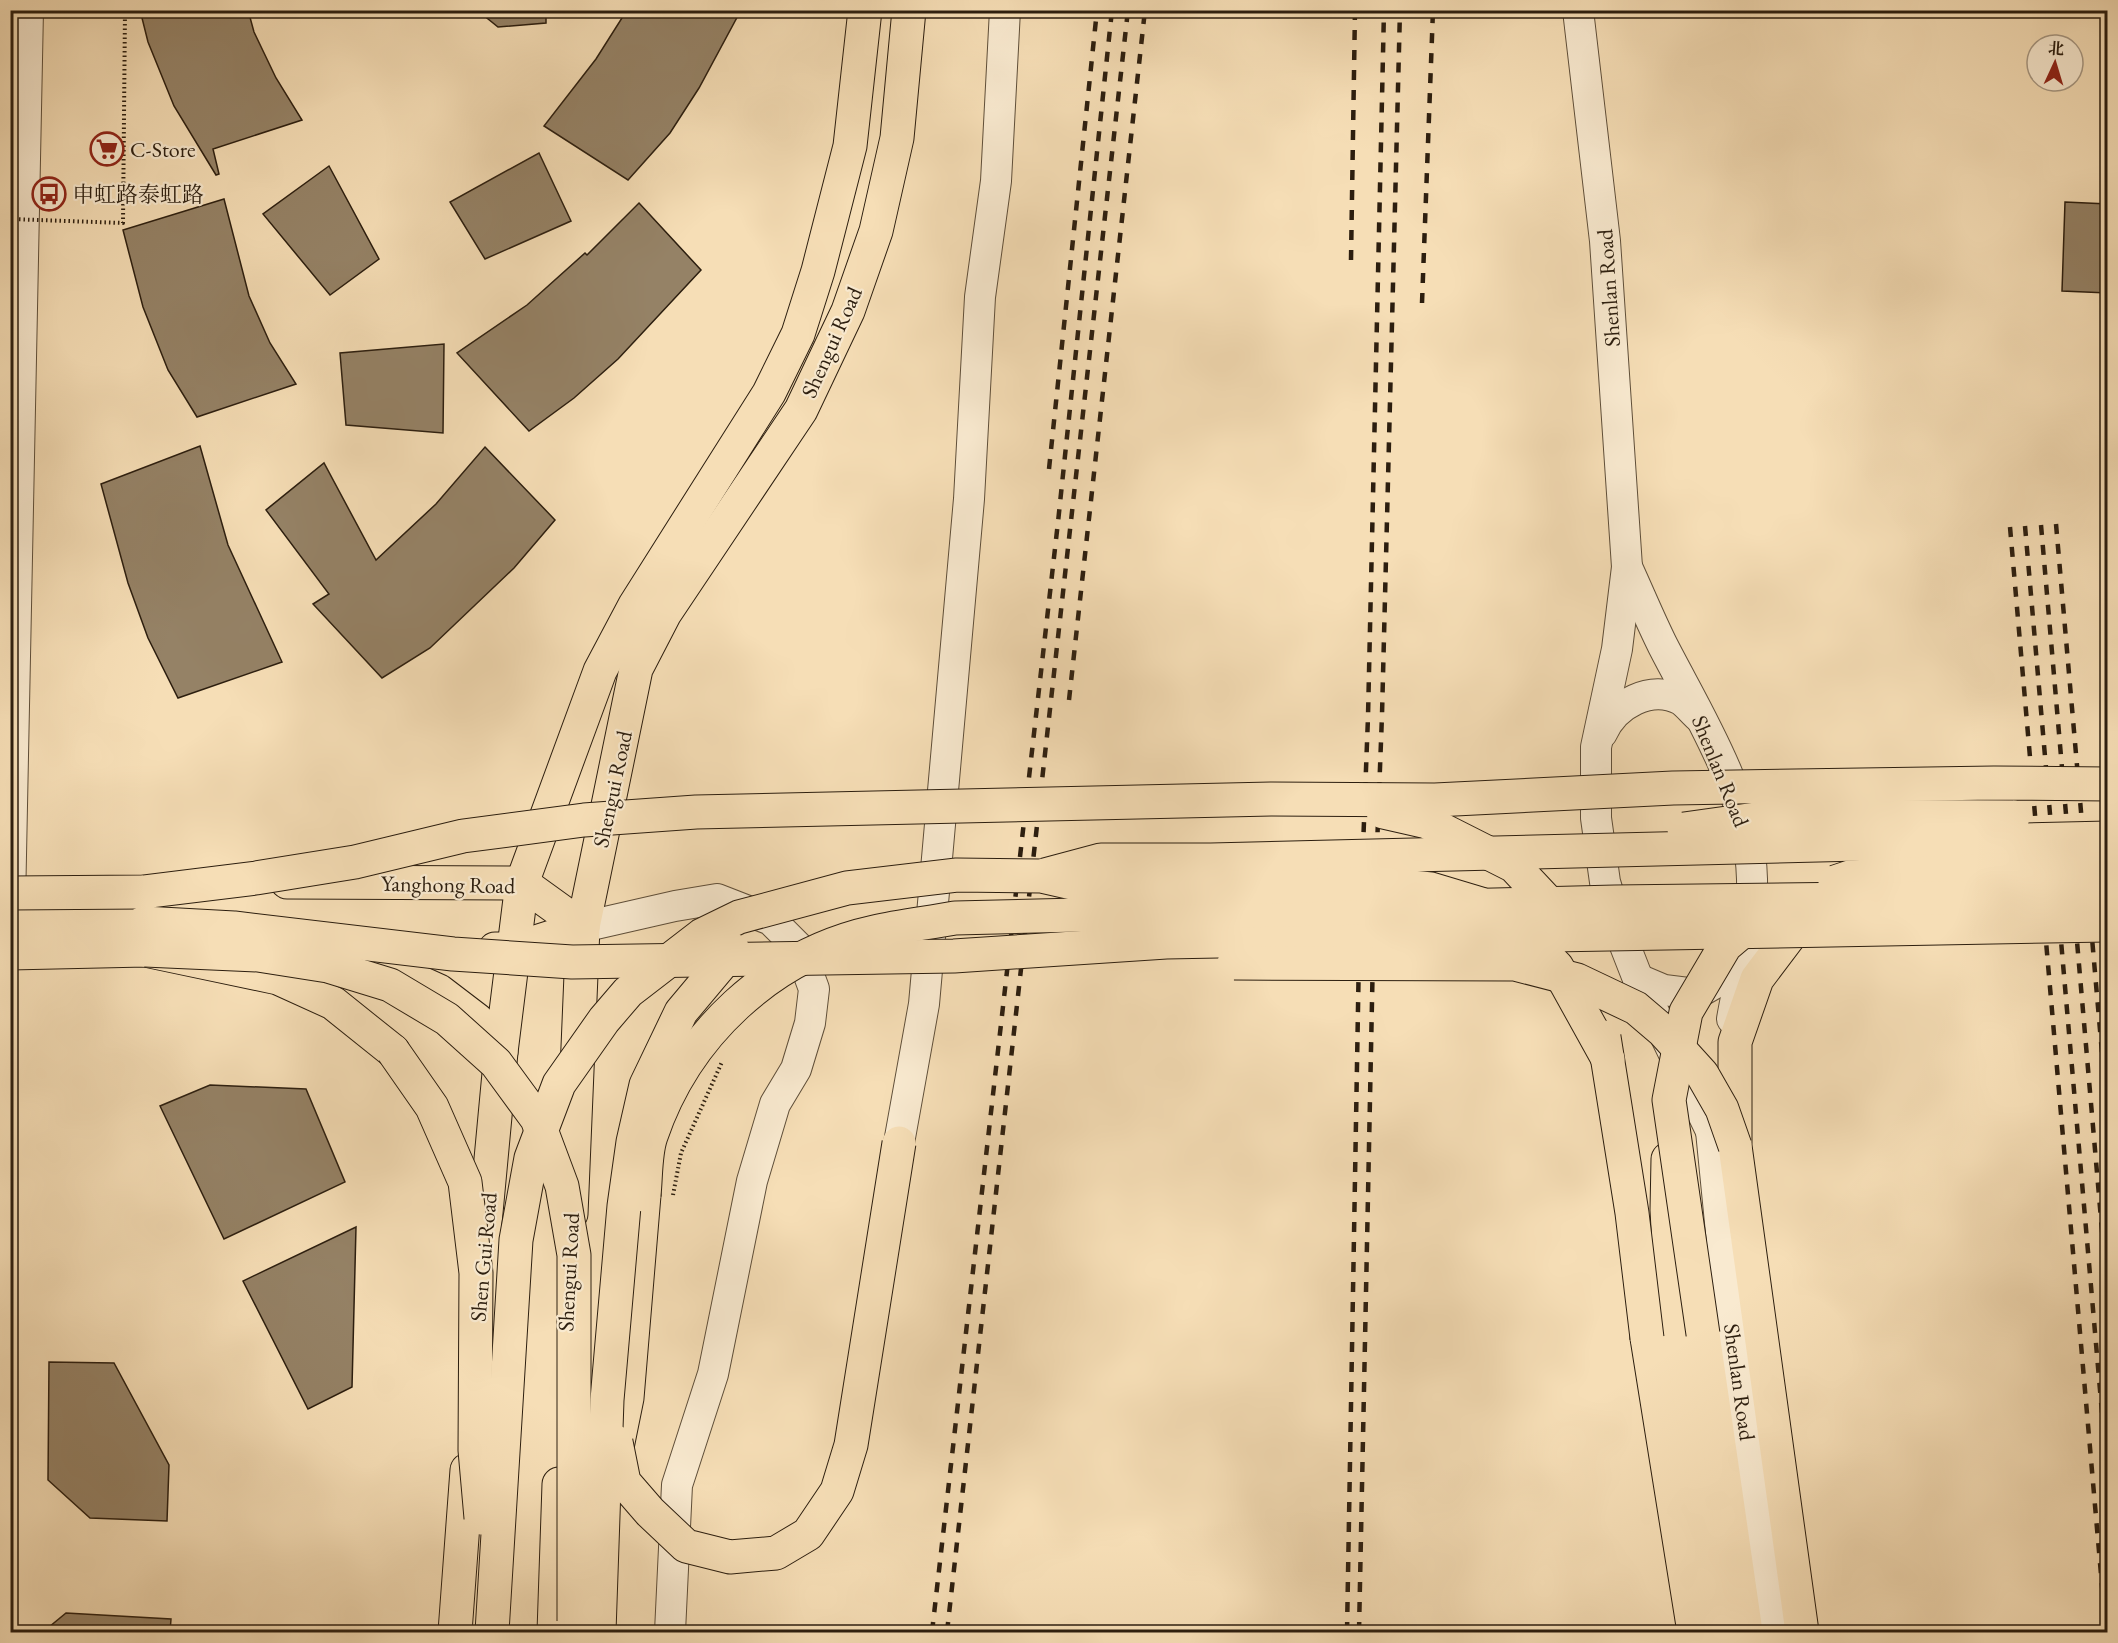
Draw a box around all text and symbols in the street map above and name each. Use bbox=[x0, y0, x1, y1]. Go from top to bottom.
north arrow bbox=[2025, 33, 2085, 93]
text: 北 bbox=[2047, 38, 2065, 60]
supermarket icon: C-Store bbox=[89, 131, 125, 167]
place label: C-Store bbox=[130, 135, 196, 164]
bus stop icon: 申虹路泰虹路 bbox=[31, 176, 67, 212]
place label: 申虹路泰虹路 bbox=[72, 180, 204, 209]
street label: Shenlan Road bbox=[1590, 227, 1627, 348]
street label: Shengui Road bbox=[794, 281, 869, 402]
street label: Shenlan Road bbox=[1685, 711, 1756, 832]
street label: Shengui Road bbox=[586, 727, 639, 850]
street label: Yanghong Road bbox=[381, 869, 516, 900]
street label: Shen Gui Road bbox=[463, 1190, 504, 1323]
street label: Shengui Road bbox=[551, 1211, 586, 1332]
street label: Shenlan Road bbox=[1717, 1322, 1762, 1443]

